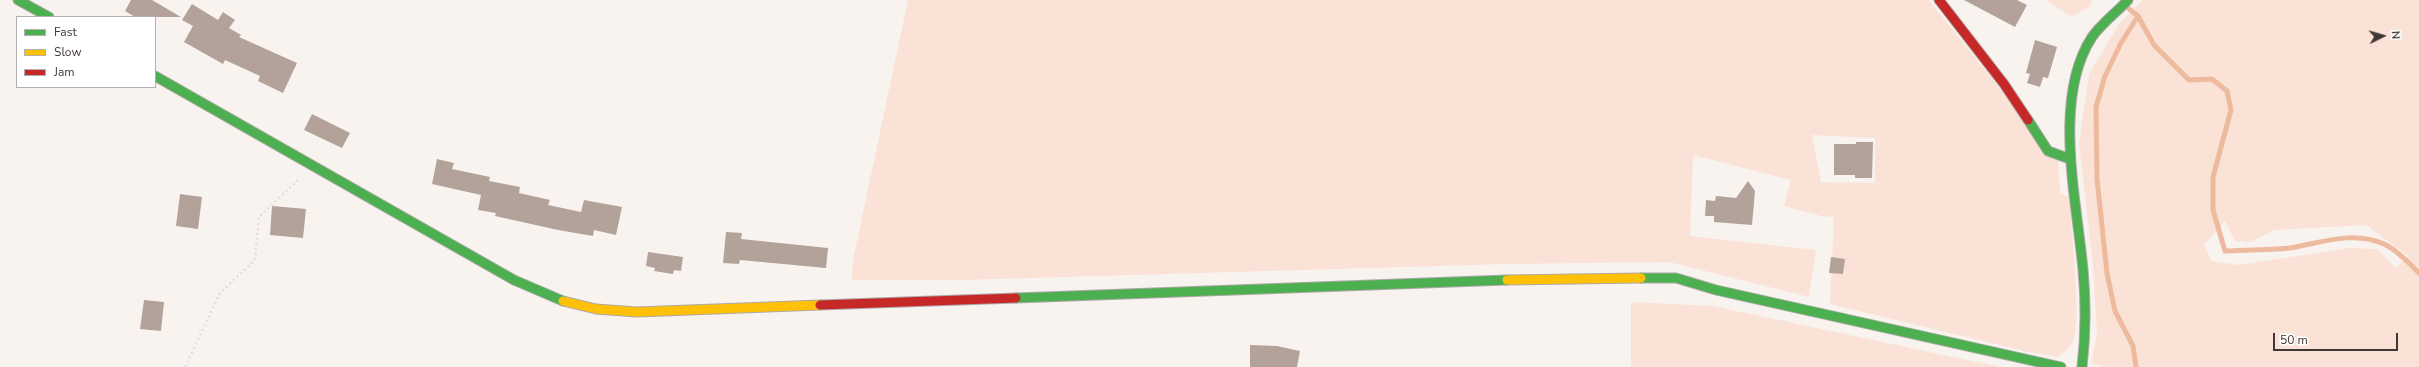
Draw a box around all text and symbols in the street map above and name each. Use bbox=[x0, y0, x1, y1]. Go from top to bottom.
legend bbox=[16, 16, 156, 88]
north arrow bbox=[2363, 16, 2403, 56]
text: Fast bbox=[54, 24, 77, 40]
text: N bbox=[2388, 30, 2403, 40]
text: Slow bbox=[54, 44, 82, 60]
text: Jam bbox=[54, 64, 75, 80]
scale bar bbox=[2275, 325, 2400, 351]
text: 50 m bbox=[2280, 332, 2308, 348]

